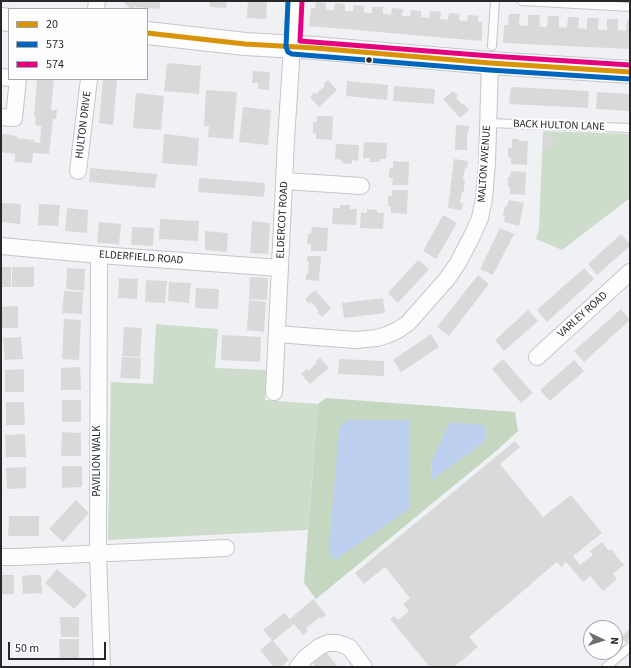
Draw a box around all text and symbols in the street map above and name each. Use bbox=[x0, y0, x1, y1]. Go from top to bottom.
legend bbox=[8, 8, 148, 80]
text: 20 bbox=[46, 16, 58, 33]
text: 573 bbox=[46, 36, 64, 53]
unlabelled marker bbox=[364, 55, 374, 65]
text: 574 bbox=[46, 56, 64, 73]
street label: HULTON DRIVE bbox=[73, 90, 95, 160]
street label: BACK HULTON LANE bbox=[513, 118, 605, 134]
street label: MALTON AVENUE bbox=[476, 125, 494, 203]
street label: ELDERCOT ROAD bbox=[274, 181, 292, 259]
street label: ELDERFIELD ROAD bbox=[98, 248, 184, 268]
street label: VARLEY ROAD bbox=[555, 289, 611, 341]
street label: PAVILION WALK bbox=[91, 425, 105, 497]
north arrow bbox=[583, 620, 623, 660]
scale bar bbox=[10, 634, 108, 660]
text: N bbox=[607, 637, 622, 645]
text: 50 m bbox=[15, 640, 39, 657]

